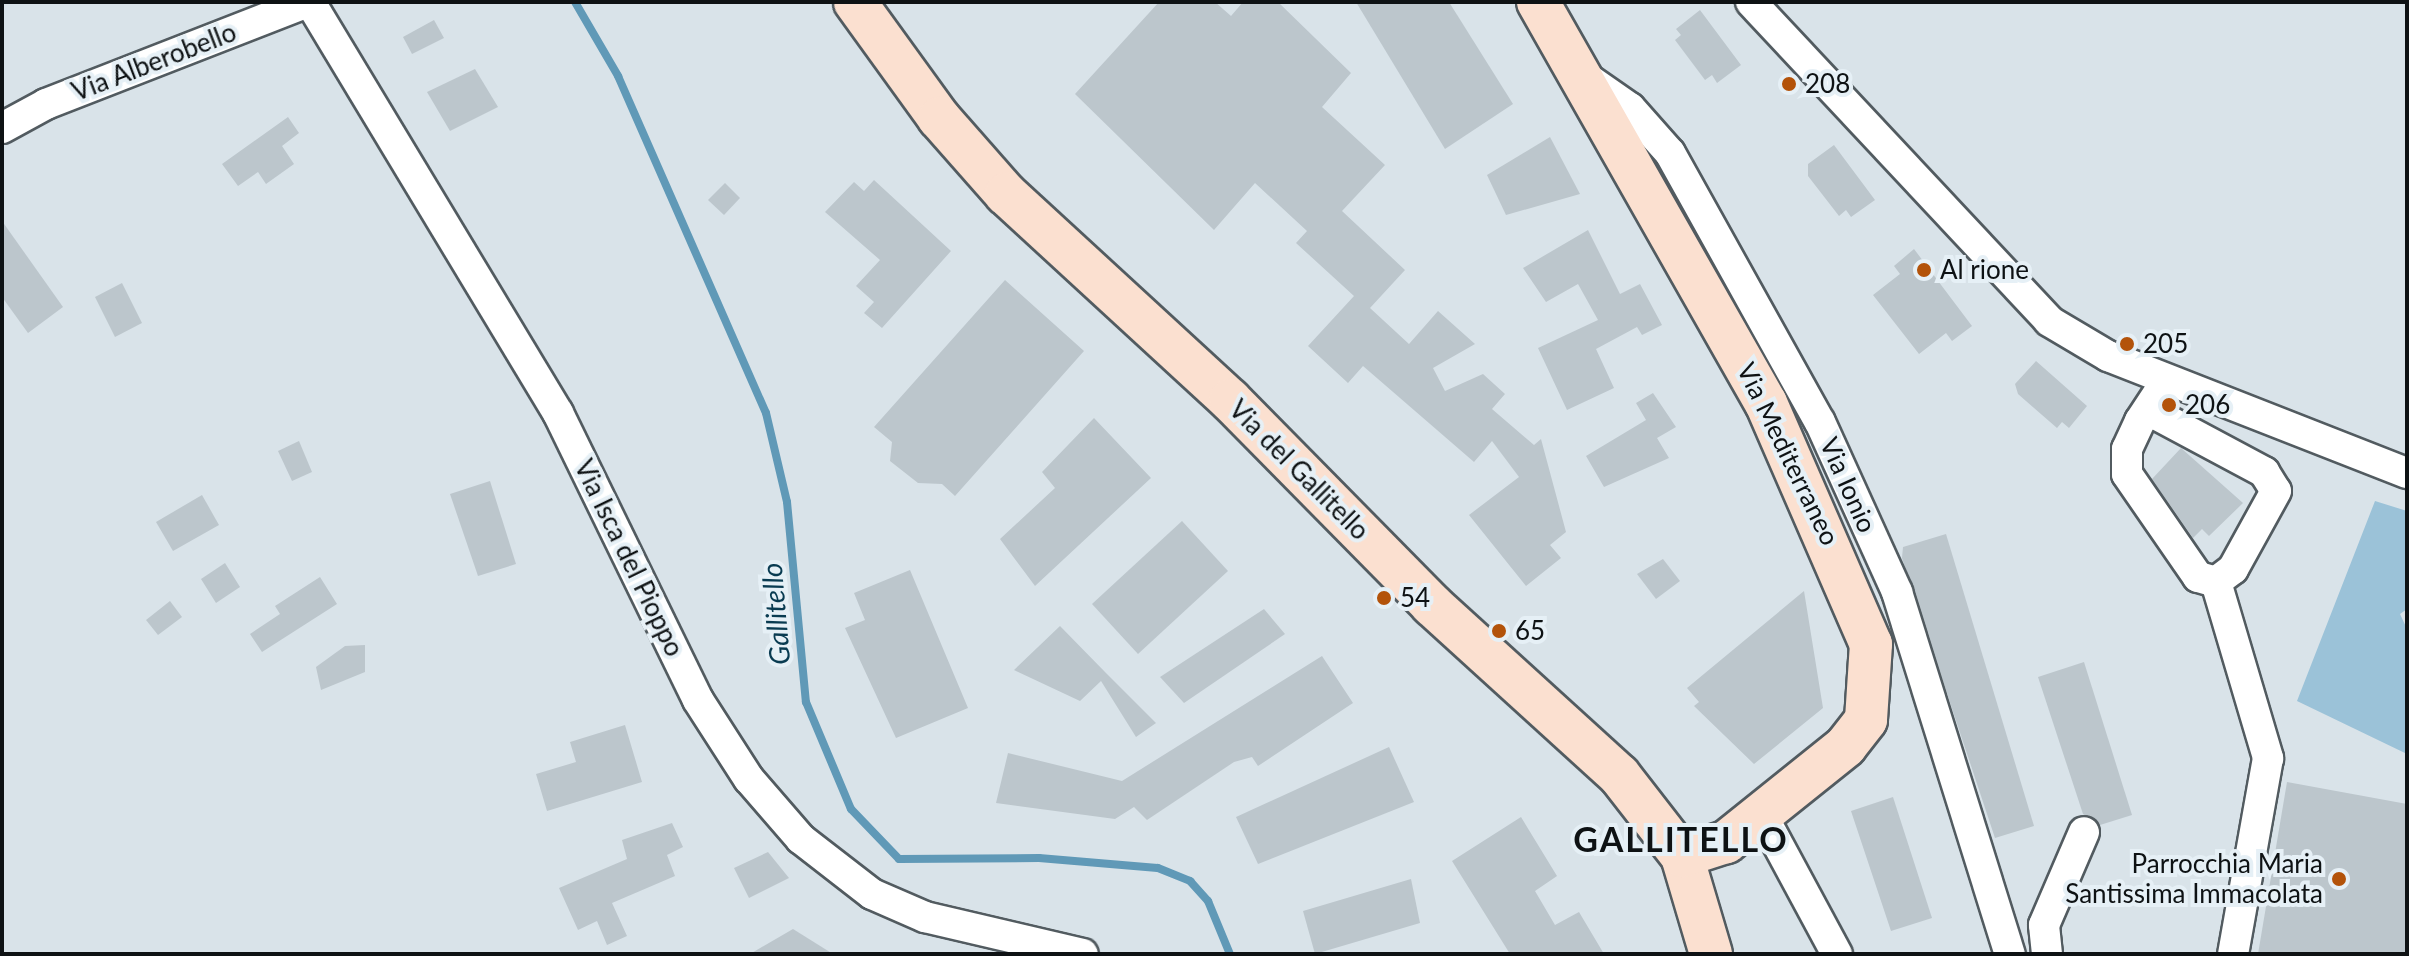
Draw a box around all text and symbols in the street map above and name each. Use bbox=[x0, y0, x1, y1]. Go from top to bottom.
street label: Via Alberobello bbox=[67, 16, 241, 108]
place label: 208 bbox=[1805, 68, 1850, 100]
marker: 208 bbox=[1780, 75, 1798, 93]
place label: Al rione bbox=[1940, 254, 2029, 286]
marker: Al rione bbox=[1915, 261, 1933, 279]
place label: 205 bbox=[2143, 328, 2188, 360]
marker: 205 bbox=[2118, 335, 2136, 353]
street label: Via Mediterraneo bbox=[1730, 358, 1846, 550]
place label: 206 bbox=[2185, 389, 2230, 421]
street label: Via del Gallitello bbox=[1223, 394, 1375, 546]
marker: 206 bbox=[2160, 396, 2178, 414]
street label: Via Ionio bbox=[1813, 433, 1883, 537]
street label: Via Isca del Pioppo bbox=[568, 455, 690, 661]
water label: Gallitello bbox=[754, 562, 796, 666]
place label: 54 bbox=[1400, 582, 1430, 614]
marker: 54 bbox=[1375, 589, 1393, 607]
place label: 65 bbox=[1515, 615, 1545, 647]
marker: 65 bbox=[1490, 622, 1508, 640]
district label: GALLITELLO bbox=[1573, 819, 1789, 859]
place label: Parrocchia Maria Santissima Immacolata bbox=[2065, 848, 2323, 910]
marker: Parrocchia Maria Santissima Immacolata bbox=[2330, 870, 2348, 888]

